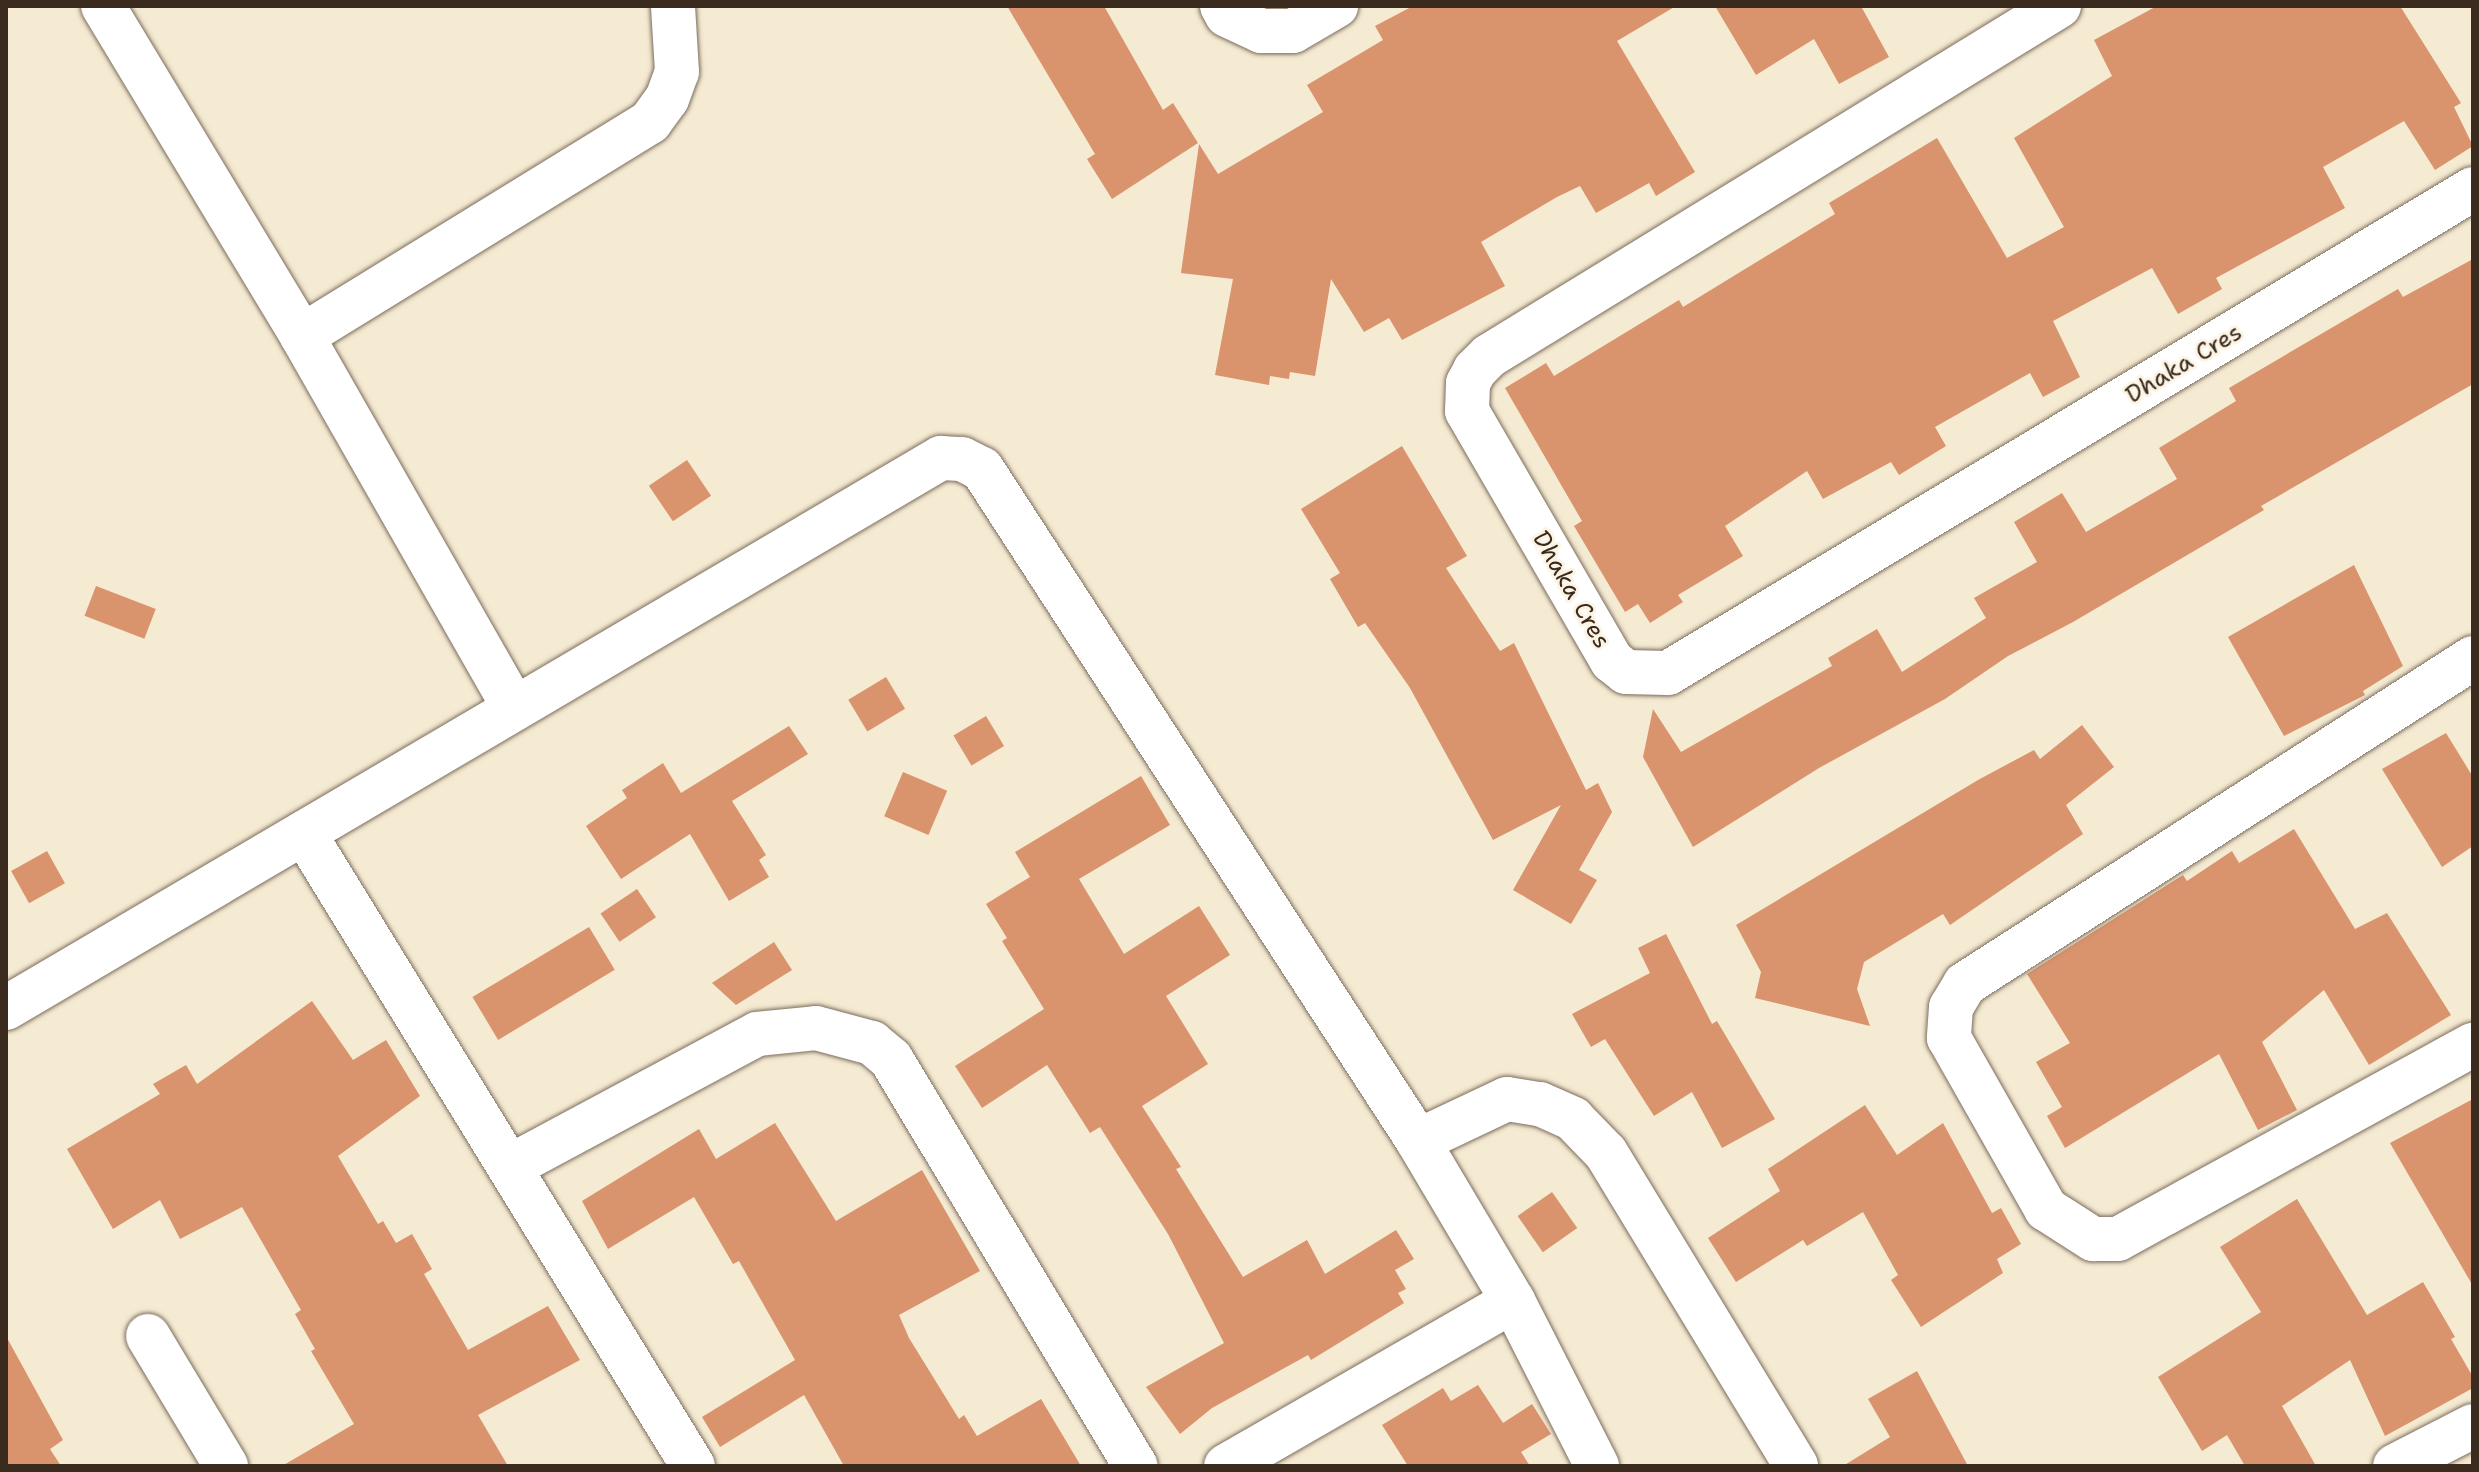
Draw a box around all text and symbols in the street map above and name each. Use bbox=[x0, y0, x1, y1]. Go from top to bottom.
street label: Dhaka Cres bbox=[2121, 318, 2247, 410]
street label: Dhaka Cres bbox=[1526, 526, 1616, 654]

